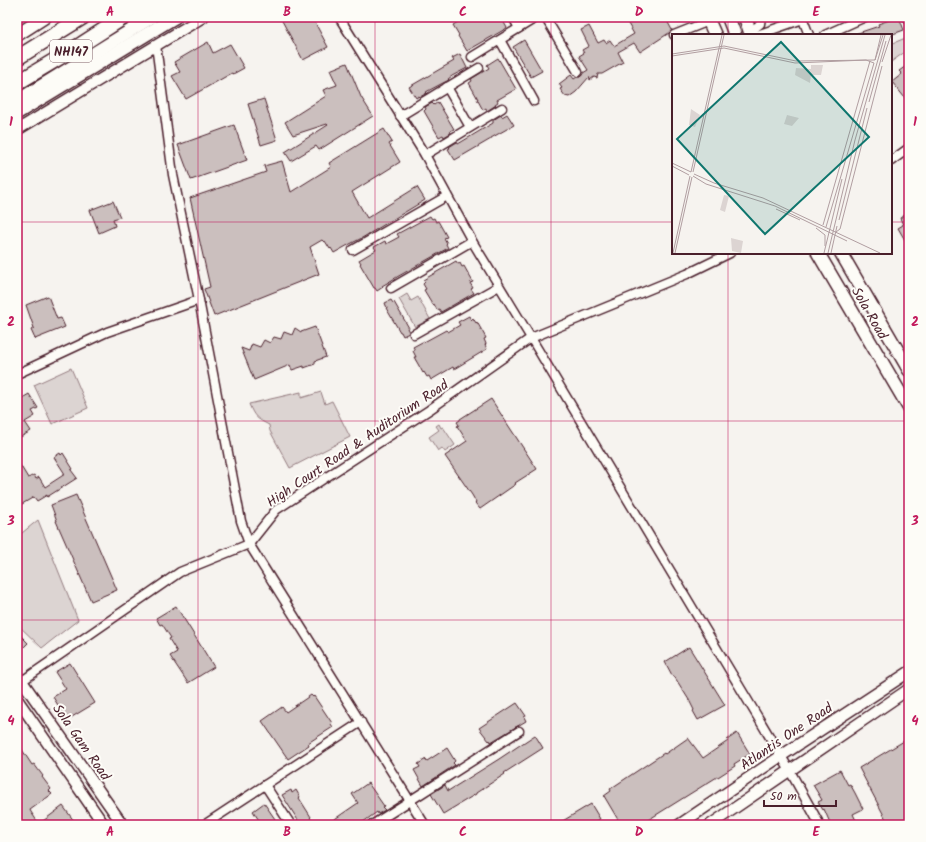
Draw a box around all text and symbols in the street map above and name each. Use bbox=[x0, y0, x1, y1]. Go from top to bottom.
text: A bbox=[106, 2, 114, 23]
text: B bbox=[283, 2, 291, 23]
text: C bbox=[459, 2, 467, 23]
text: D bbox=[635, 2, 644, 23]
text: E bbox=[812, 2, 820, 23]
inset map bbox=[672, 34, 892, 254]
road number: NH147 bbox=[50, 40, 92, 62]
text: 1 bbox=[9, 112, 13, 133]
text: 1 bbox=[913, 112, 917, 133]
street label: Sola Road bbox=[845, 283, 894, 345]
text: 2 bbox=[7, 312, 15, 333]
text: 2 bbox=[911, 312, 919, 333]
street label: High Court Road & Auditorium Road bbox=[262, 374, 454, 513]
text: 3 bbox=[6, 511, 15, 532]
text: 3 bbox=[910, 511, 919, 532]
street label: Atlantis One Road bbox=[736, 697, 838, 776]
street label: Sola Gam Road bbox=[47, 700, 116, 786]
text: 4 bbox=[7, 711, 15, 732]
text: 4 bbox=[911, 711, 919, 732]
scale bar bbox=[764, 782, 836, 808]
text: 50 m bbox=[770, 787, 797, 806]
text: A bbox=[106, 822, 114, 842]
text: B bbox=[283, 822, 291, 842]
text: C bbox=[459, 822, 467, 842]
text: D bbox=[635, 822, 644, 842]
text: E bbox=[812, 822, 820, 842]

